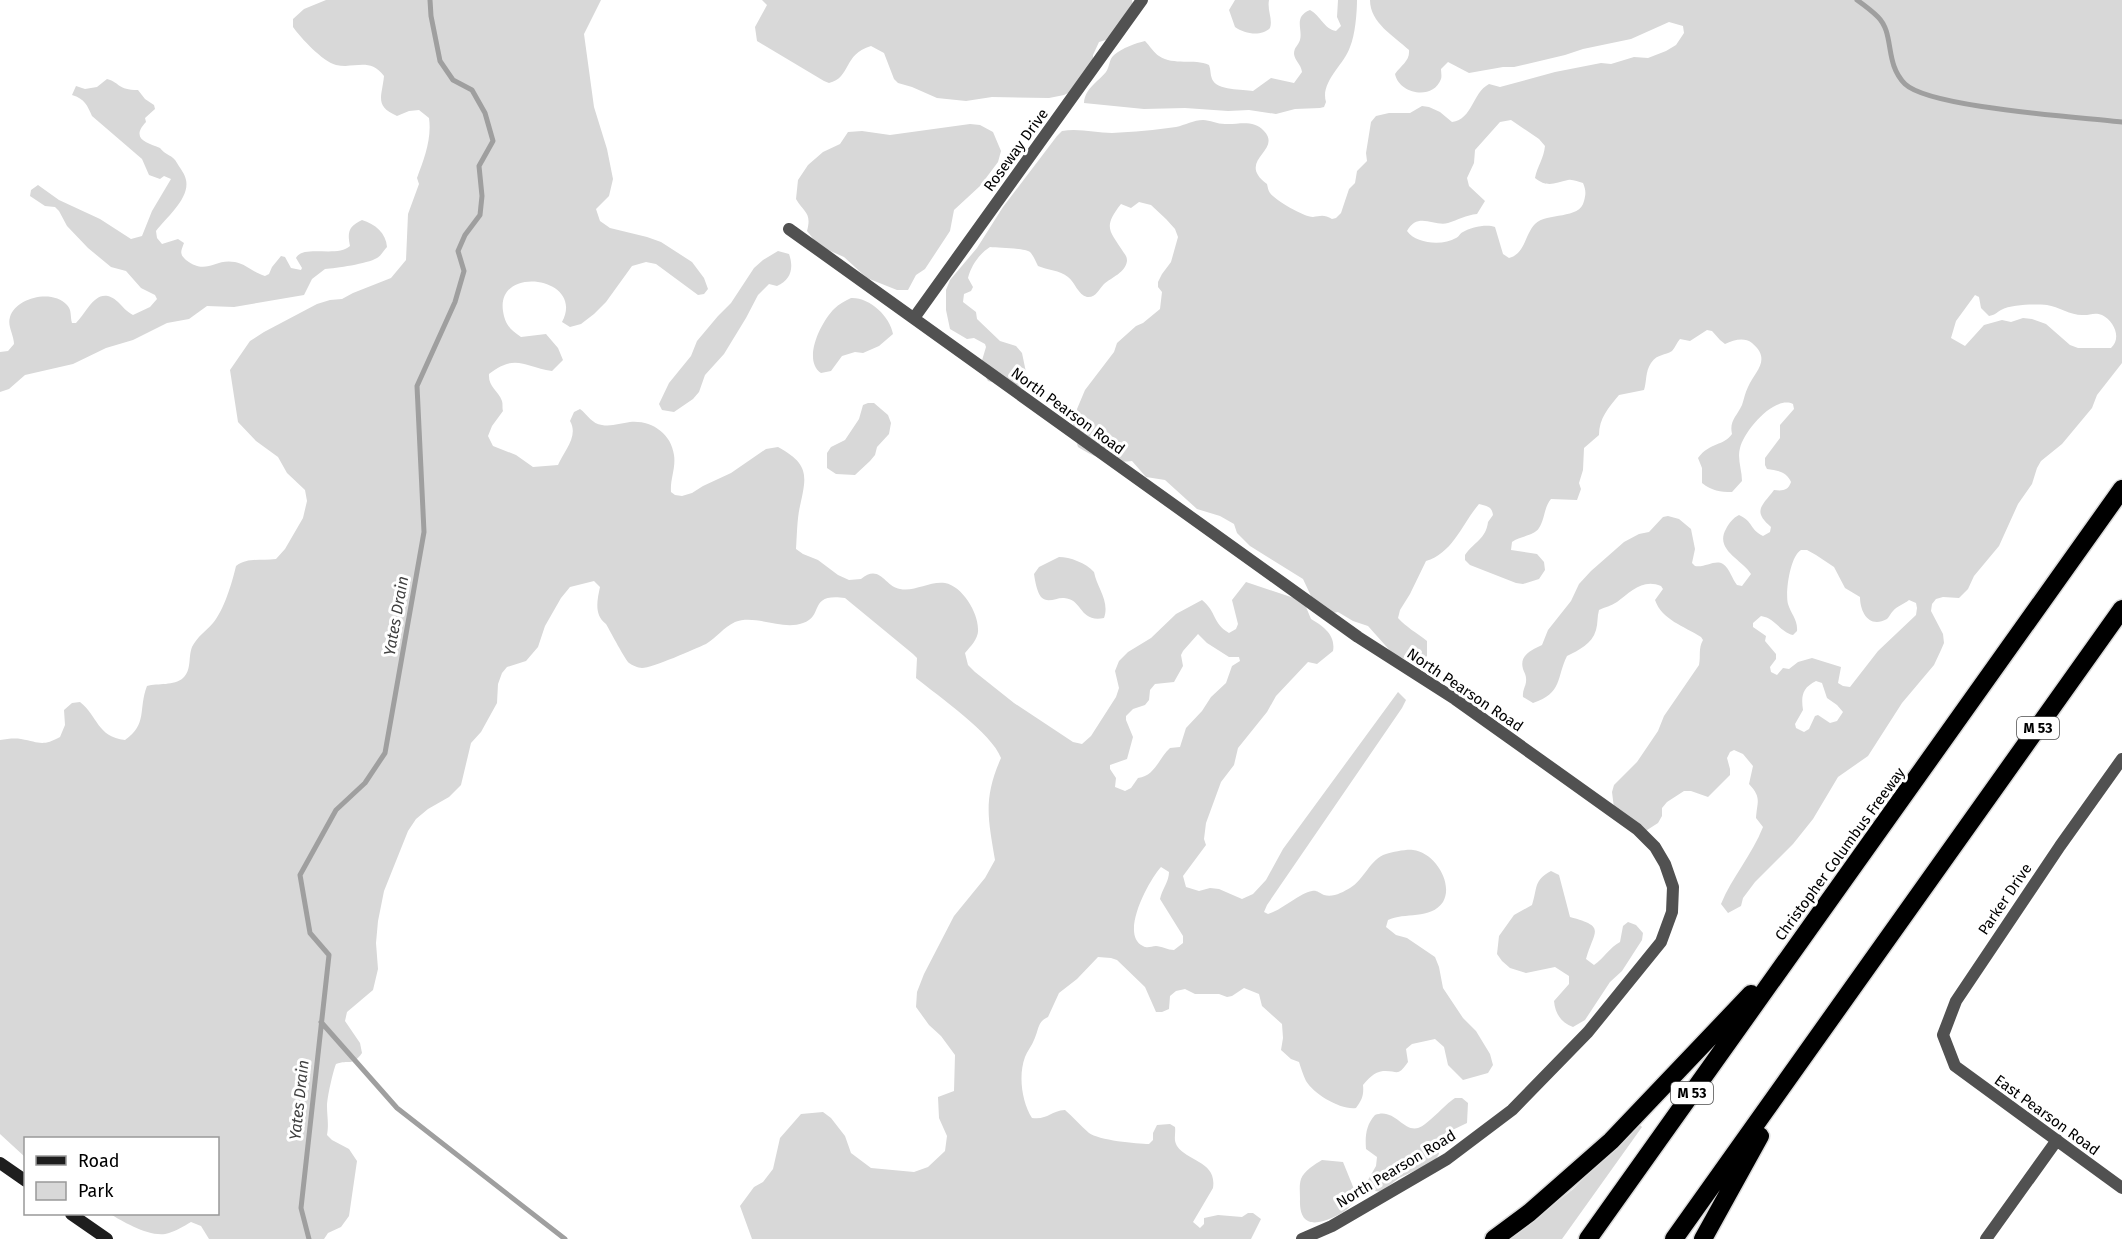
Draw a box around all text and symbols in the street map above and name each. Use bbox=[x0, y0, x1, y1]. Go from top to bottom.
street label: Roseway Drive bbox=[980, 105, 1052, 195]
street label: North Pearson Road bbox=[1008, 364, 1128, 458]
water label: Yates Drain bbox=[380, 575, 412, 657]
street label: North Pearson Road bbox=[1404, 644, 1526, 736]
road number: M 53 bbox=[2017, 717, 2059, 739]
street label: Christopher Columbus Freeway bbox=[1771, 763, 1909, 944]
street label: Parker Drive bbox=[1974, 860, 2036, 938]
water label: Yates Drain bbox=[285, 1059, 313, 1141]
street label: East Pearson Road bbox=[1991, 1071, 2103, 1159]
road number: M 53 bbox=[1671, 1082, 1713, 1104]
street label: North Pearson Road bbox=[1333, 1126, 1459, 1212]
legend bbox=[24, 1137, 219, 1215]
text: Road bbox=[78, 1150, 120, 1172]
text: Park bbox=[78, 1180, 114, 1202]

